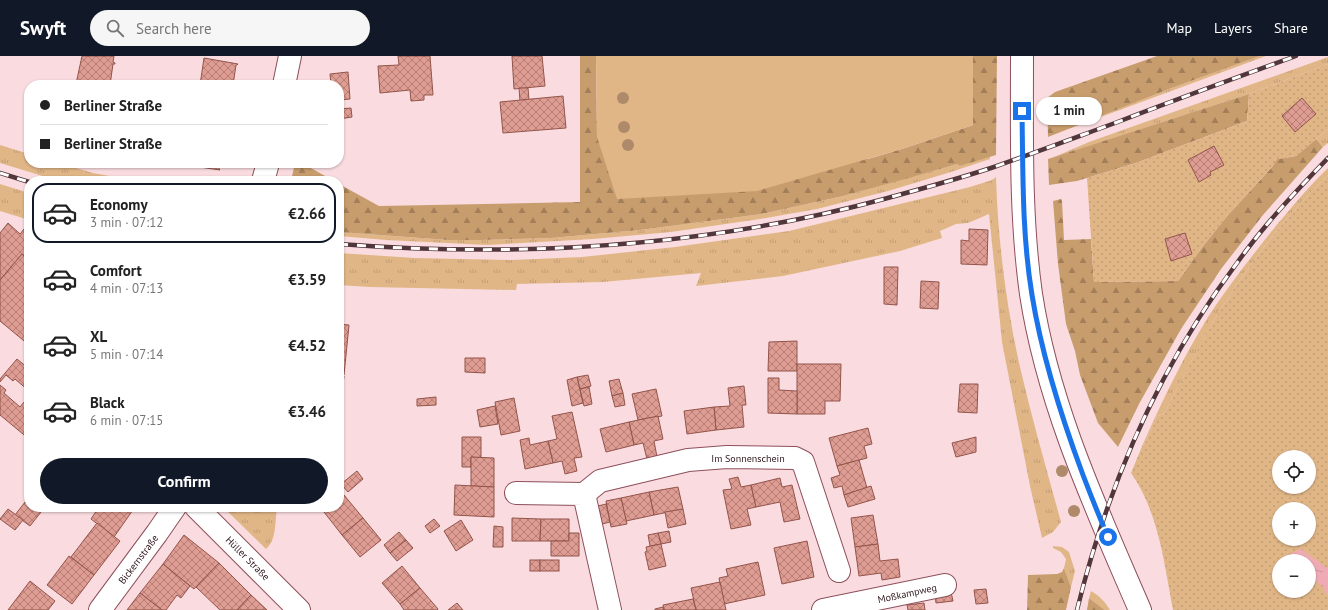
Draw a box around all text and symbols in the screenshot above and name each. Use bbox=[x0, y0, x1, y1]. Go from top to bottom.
search box bbox=[90, 10, 370, 46]
text: Swyft bbox=[20, 16, 66, 40]
icon: search bbox=[104, 17, 126, 39]
text: Search here bbox=[136, 19, 212, 38]
text: Map bbox=[1166, 19, 1192, 37]
text: Layers bbox=[1214, 19, 1252, 37]
text: Share bbox=[1274, 19, 1308, 37]
text: Berliner Straße bbox=[64, 96, 162, 115]
callout: 1 min bbox=[1036, 97, 1102, 125]
route end bbox=[1013, 102, 1031, 120]
text: 1 min bbox=[1053, 102, 1085, 119]
text: Berliner Straße bbox=[64, 134, 162, 153]
icon: car bbox=[42, 195, 78, 231]
text: Economy bbox=[90, 195, 148, 214]
text: €2.66 bbox=[288, 204, 326, 223]
text: 3 min · 07:12 bbox=[90, 214, 163, 231]
icon: car bbox=[42, 261, 78, 297]
text: Comfort bbox=[90, 261, 142, 280]
text: €3.59 bbox=[288, 270, 326, 289]
text: 4 min · 07:13 bbox=[90, 280, 163, 297]
icon: car bbox=[42, 327, 78, 363]
text: XL bbox=[90, 327, 107, 346]
text: €4.52 bbox=[288, 336, 326, 355]
text: 5 min · 07:14 bbox=[90, 346, 163, 363]
icon: car bbox=[42, 393, 78, 429]
text: Black bbox=[90, 393, 125, 412]
text: €3.46 bbox=[288, 402, 326, 421]
text: 6 min · 07:15 bbox=[90, 412, 163, 429]
map controls bbox=[1272, 450, 1316, 598]
button: locate bbox=[1272, 450, 1316, 494]
street label: Im Sonnenschein bbox=[711, 452, 785, 465]
button: Confirm bbox=[40, 458, 328, 504]
button: + bbox=[1272, 502, 1316, 546]
route start bbox=[1099, 528, 1117, 546]
street label: Bickernstraße bbox=[116, 532, 161, 587]
street label: Hüller Straße bbox=[223, 534, 272, 583]
button: − bbox=[1272, 554, 1316, 598]
street label: Moßkampweg bbox=[876, 581, 938, 606]

